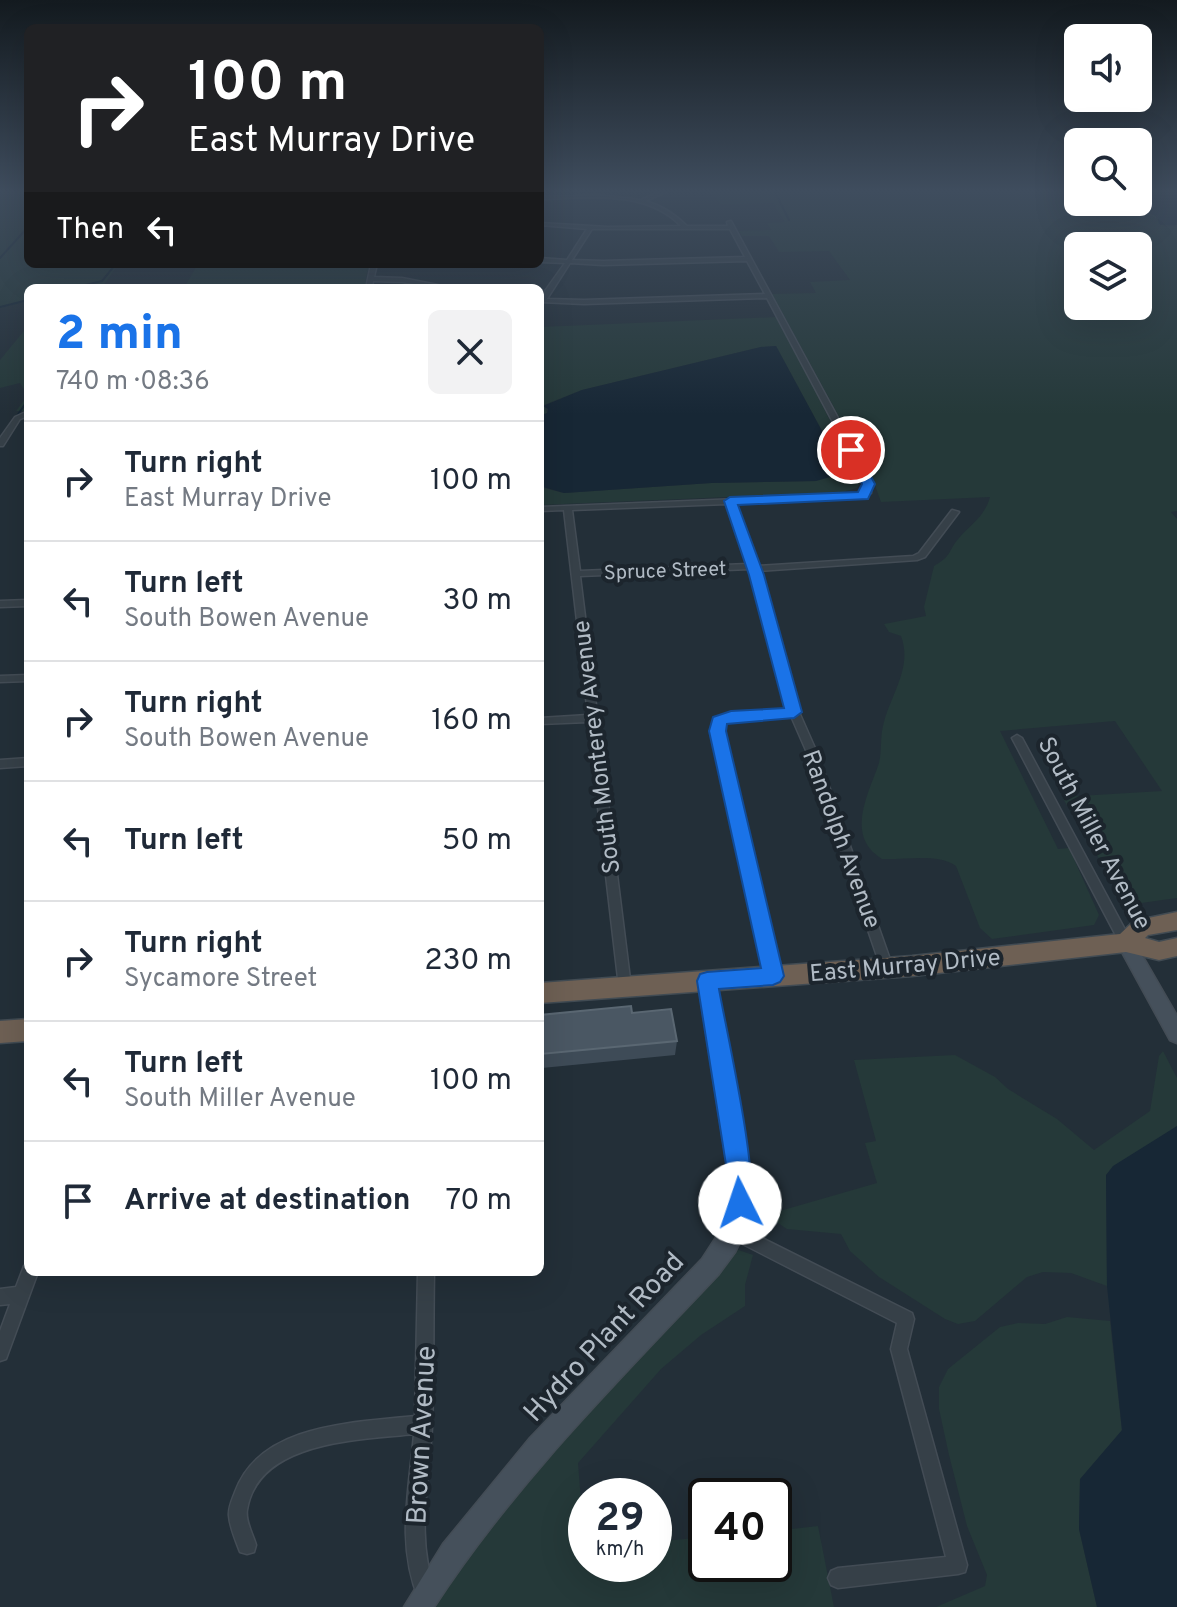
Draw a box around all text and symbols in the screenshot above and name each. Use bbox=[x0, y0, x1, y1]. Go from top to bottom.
map controls bbox=[1064, 24, 1152, 320]
button: sound bbox=[1064, 24, 1152, 112]
text: 100 m bbox=[188, 50, 347, 120]
icon: right bbox=[56, 56, 160, 160]
text: East Murray Drive bbox=[188, 119, 475, 165]
button: search bbox=[1064, 128, 1152, 216]
icon: left bbox=[140, 208, 184, 252]
text: Then bbox=[56, 212, 124, 249]
button: layers bbox=[1064, 232, 1152, 320]
text: 2 min bbox=[56, 306, 183, 366]
button: close bbox=[428, 310, 512, 394]
text: 740 m · 08:36 bbox=[56, 366, 210, 399]
pin bbox=[817, 416, 885, 484]
icon: arrive bbox=[829, 428, 873, 472]
text: Turn right bbox=[124, 446, 262, 483]
icon: right bbox=[56, 459, 100, 503]
text: 100 m bbox=[430, 463, 512, 500]
text: East Murray Drive bbox=[124, 483, 331, 516]
street label: Spruce Street bbox=[603, 557, 727, 587]
text: Turn left bbox=[124, 566, 244, 603]
icon: left bbox=[56, 579, 100, 623]
text: 30 m bbox=[443, 583, 512, 620]
text: South Bowen Avenue bbox=[124, 603, 369, 636]
street label: South Monterey Avenue bbox=[568, 618, 628, 875]
text: Turn right bbox=[124, 686, 262, 723]
icon: right bbox=[56, 699, 100, 743]
text: 160 m bbox=[431, 703, 512, 740]
text: South Bowen Avenue bbox=[124, 723, 369, 756]
street label: South Miller Avenue bbox=[1030, 732, 1157, 935]
street label: Randolph Avenue bbox=[794, 746, 886, 933]
icon: left bbox=[56, 819, 100, 863]
text: Turn left bbox=[124, 823, 244, 860]
text: 50 m bbox=[442, 823, 512, 860]
text: Turn right bbox=[124, 926, 262, 963]
icon: right bbox=[56, 939, 100, 983]
text: 230 m bbox=[424, 943, 512, 980]
street label: East Murray Drive bbox=[809, 944, 1002, 990]
text: Sycamore Street bbox=[124, 963, 317, 996]
text: Turn left bbox=[124, 1046, 244, 1083]
icon: left bbox=[56, 1059, 100, 1103]
text: 100 m bbox=[430, 1063, 512, 1100]
text: South Miller Avenue bbox=[124, 1083, 356, 1116]
position arrow bbox=[698, 1161, 782, 1245]
icon: arrive bbox=[56, 1179, 100, 1223]
text: Arrive at destination bbox=[124, 1183, 410, 1220]
text: 70 m bbox=[446, 1183, 512, 1220]
street label: Hydro Plant Road bbox=[517, 1245, 693, 1431]
street label: Brown Avenue bbox=[400, 1345, 446, 1525]
speed limit sign: 40 bbox=[688, 1478, 792, 1582]
text: 29 bbox=[595, 1495, 645, 1545]
text: km/h bbox=[596, 1537, 644, 1563]

